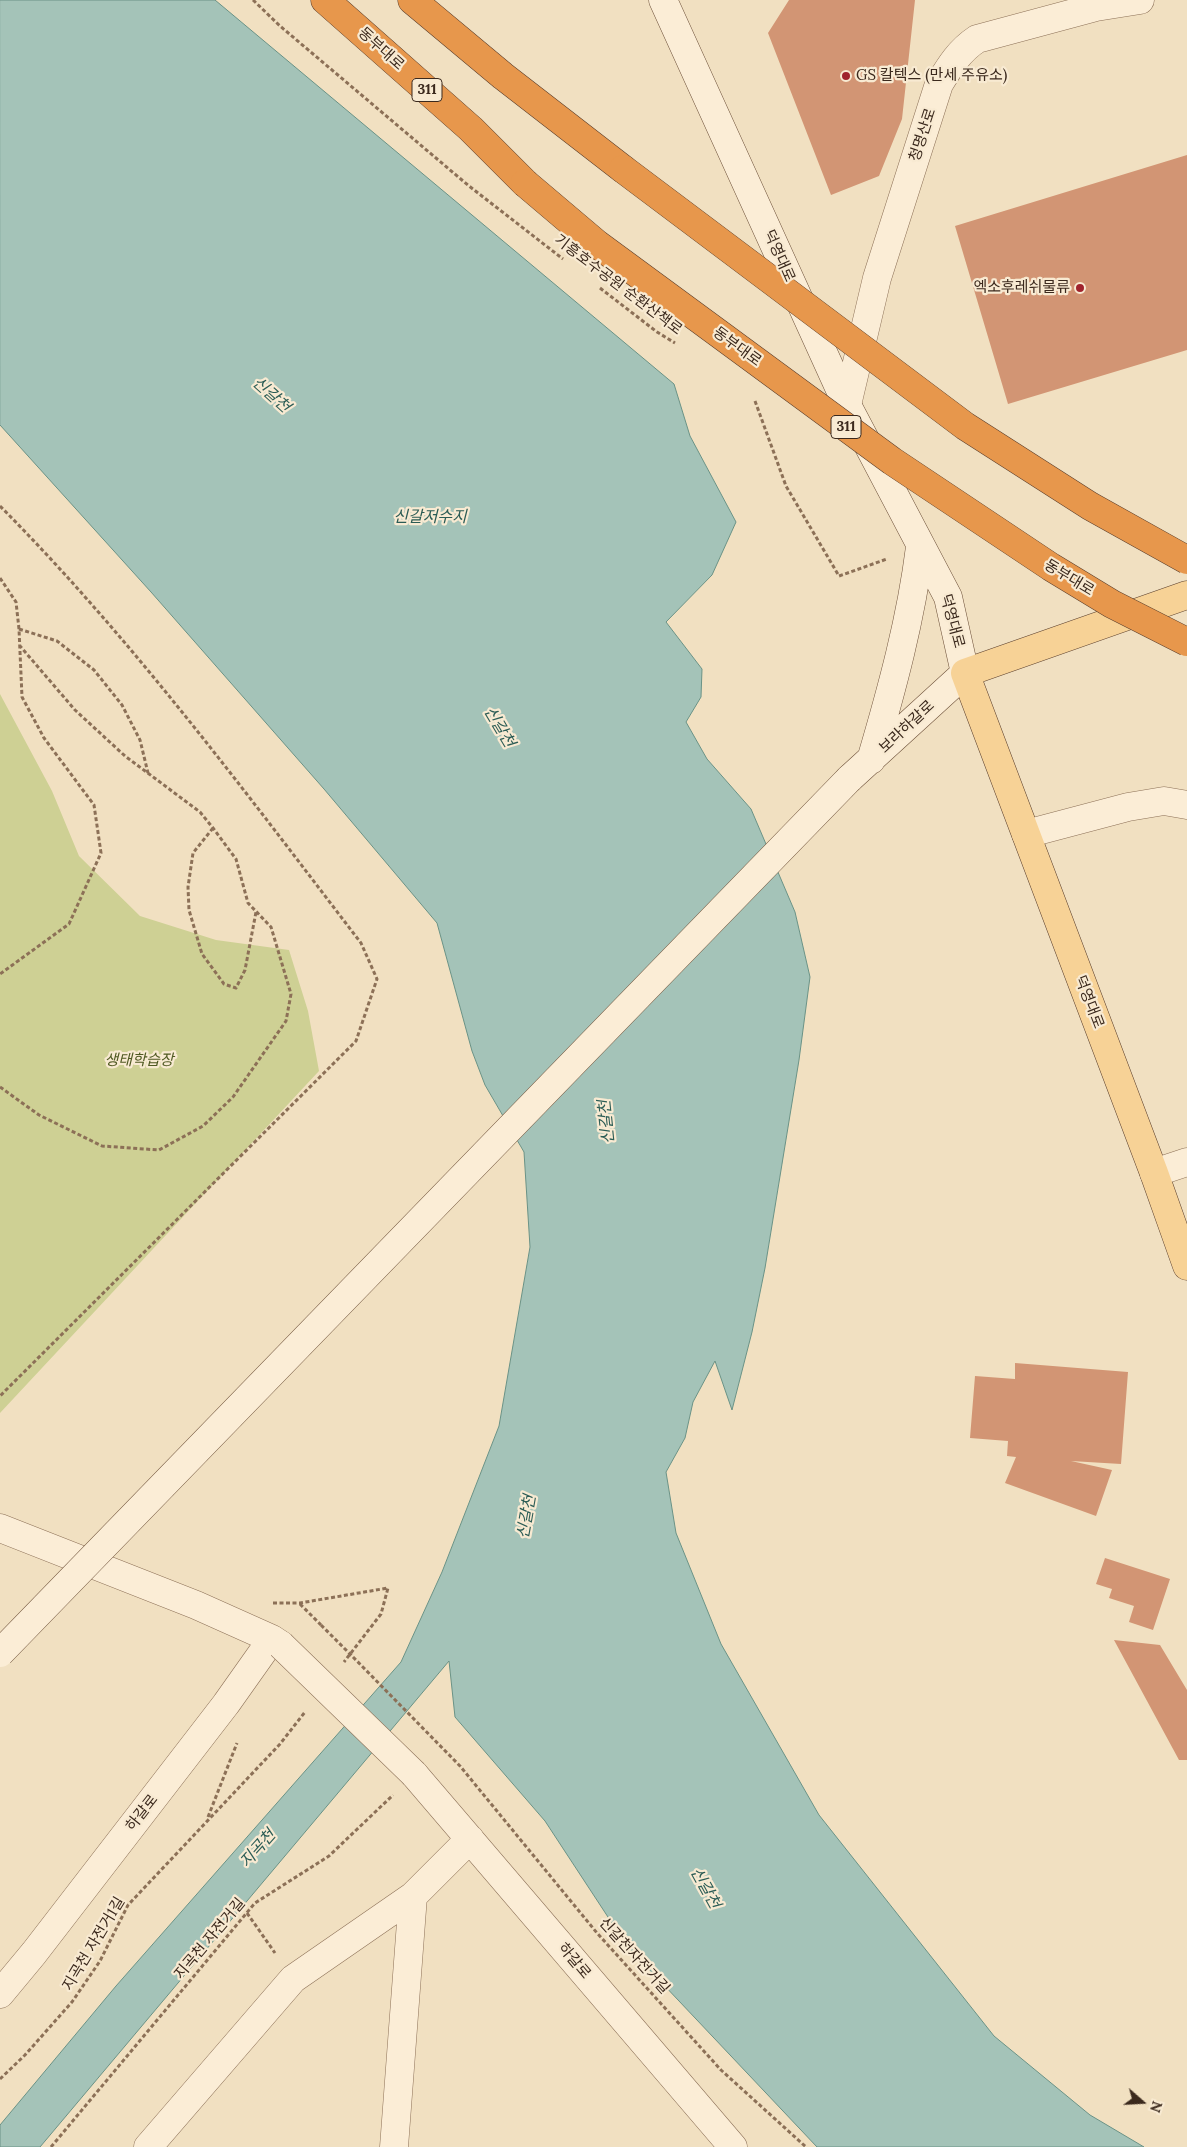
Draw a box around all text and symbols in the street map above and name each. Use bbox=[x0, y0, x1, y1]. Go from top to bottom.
street label: 동부대로 bbox=[354, 24, 408, 74]
place label: GS 칼텍스 (만세 주유소) bbox=[856, 67, 1007, 85]
marker: GS 칼텍스 (만세 주유소) bbox=[840, 70, 852, 82]
road number: 311 bbox=[412, 78, 442, 102]
street label: 청명산로 bbox=[906, 106, 940, 164]
street label: 덕영대로 bbox=[760, 227, 798, 285]
street label: 기흥호수공원 순환산책로 bbox=[550, 231, 686, 339]
place label: 엑소후레쉬물류 bbox=[973, 279, 1070, 297]
marker: 엑소후레쉬물류 bbox=[1074, 282, 1086, 294]
street label: 동부대로 bbox=[709, 323, 765, 371]
water label: 신갈천 bbox=[248, 373, 294, 417]
road number: 311 bbox=[831, 416, 861, 438]
water label: 신갈저수지 bbox=[393, 507, 467, 527]
street label: 동부대로 bbox=[1041, 556, 1097, 600]
street label: 덕영대로 bbox=[936, 592, 968, 650]
street label: 보라하갈로 bbox=[876, 697, 938, 757]
water label: 신갈천 bbox=[479, 703, 519, 751]
street label: 덕영대로 bbox=[1071, 973, 1107, 1031]
park label: 생태학습장 bbox=[105, 1052, 173, 1070]
water label: 신갈천 bbox=[595, 1099, 619, 1145]
water label: 신갈천 bbox=[514, 1494, 540, 1540]
street label: 하갈로 bbox=[122, 1791, 162, 1835]
water label: 지곡천 bbox=[236, 1826, 280, 1872]
water label: 신갈천 bbox=[686, 1864, 724, 1912]
street label: 지곡천 자전거1길 bbox=[59, 1894, 129, 1994]
street label: 지곡천 자전거길 bbox=[171, 1895, 249, 1983]
street label: 신갈천자전거길 bbox=[595, 1914, 673, 1998]
street label: 하갈로 bbox=[554, 1939, 594, 1983]
north arrow bbox=[1117, 2077, 1167, 2127]
text: N bbox=[1146, 2099, 1166, 2115]

